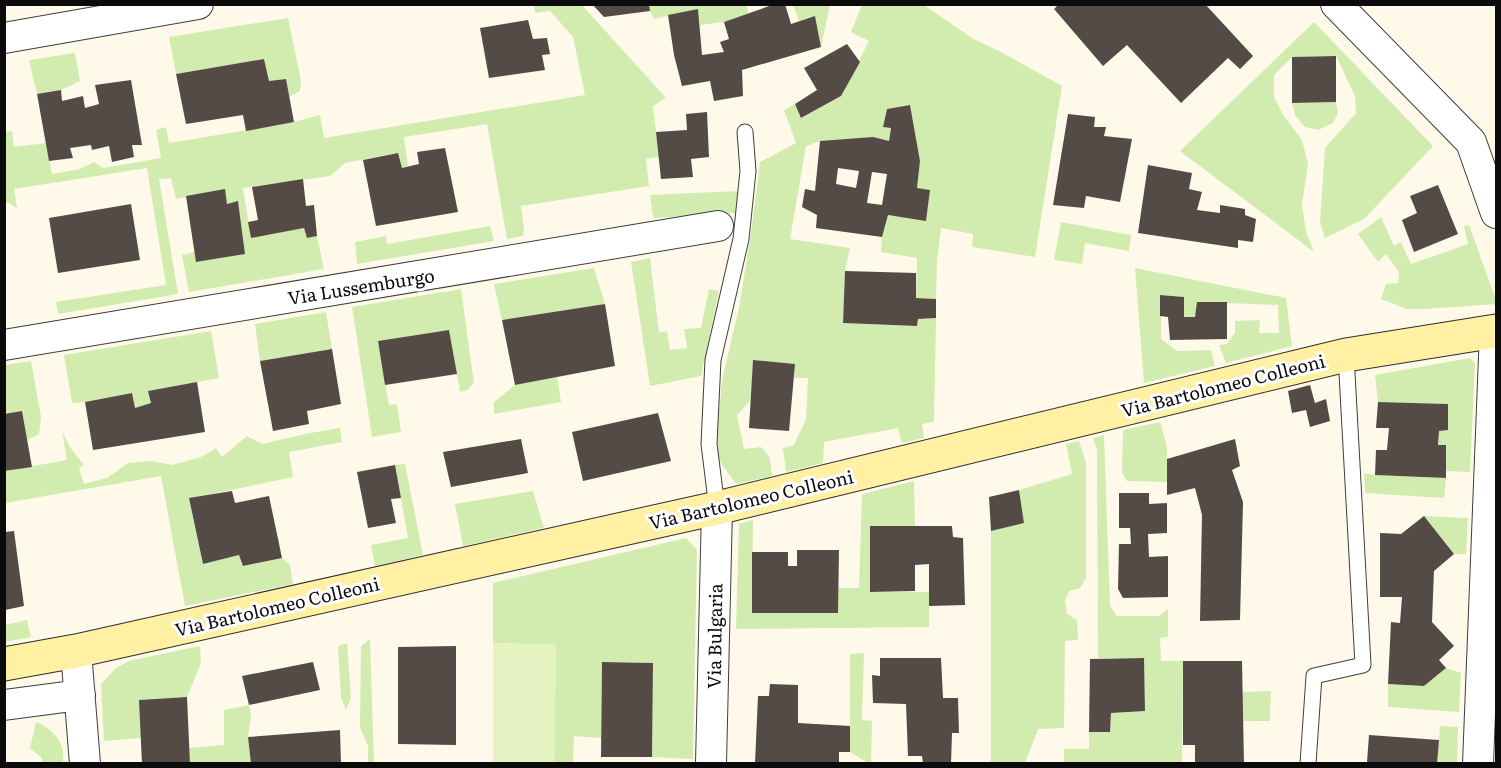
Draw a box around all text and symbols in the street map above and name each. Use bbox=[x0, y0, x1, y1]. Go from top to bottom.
street label: Via Lussemburgo bbox=[286, 261, 436, 311]
street label: Via Bartolomeo Colleoni bbox=[1118, 347, 1328, 423]
street label: Via Bartolomeo Colleoni bbox=[646, 462, 856, 536]
street label: Via Bartolomeo Colleoni bbox=[172, 569, 382, 643]
street label: Via Bulgaria bbox=[700, 583, 728, 689]

